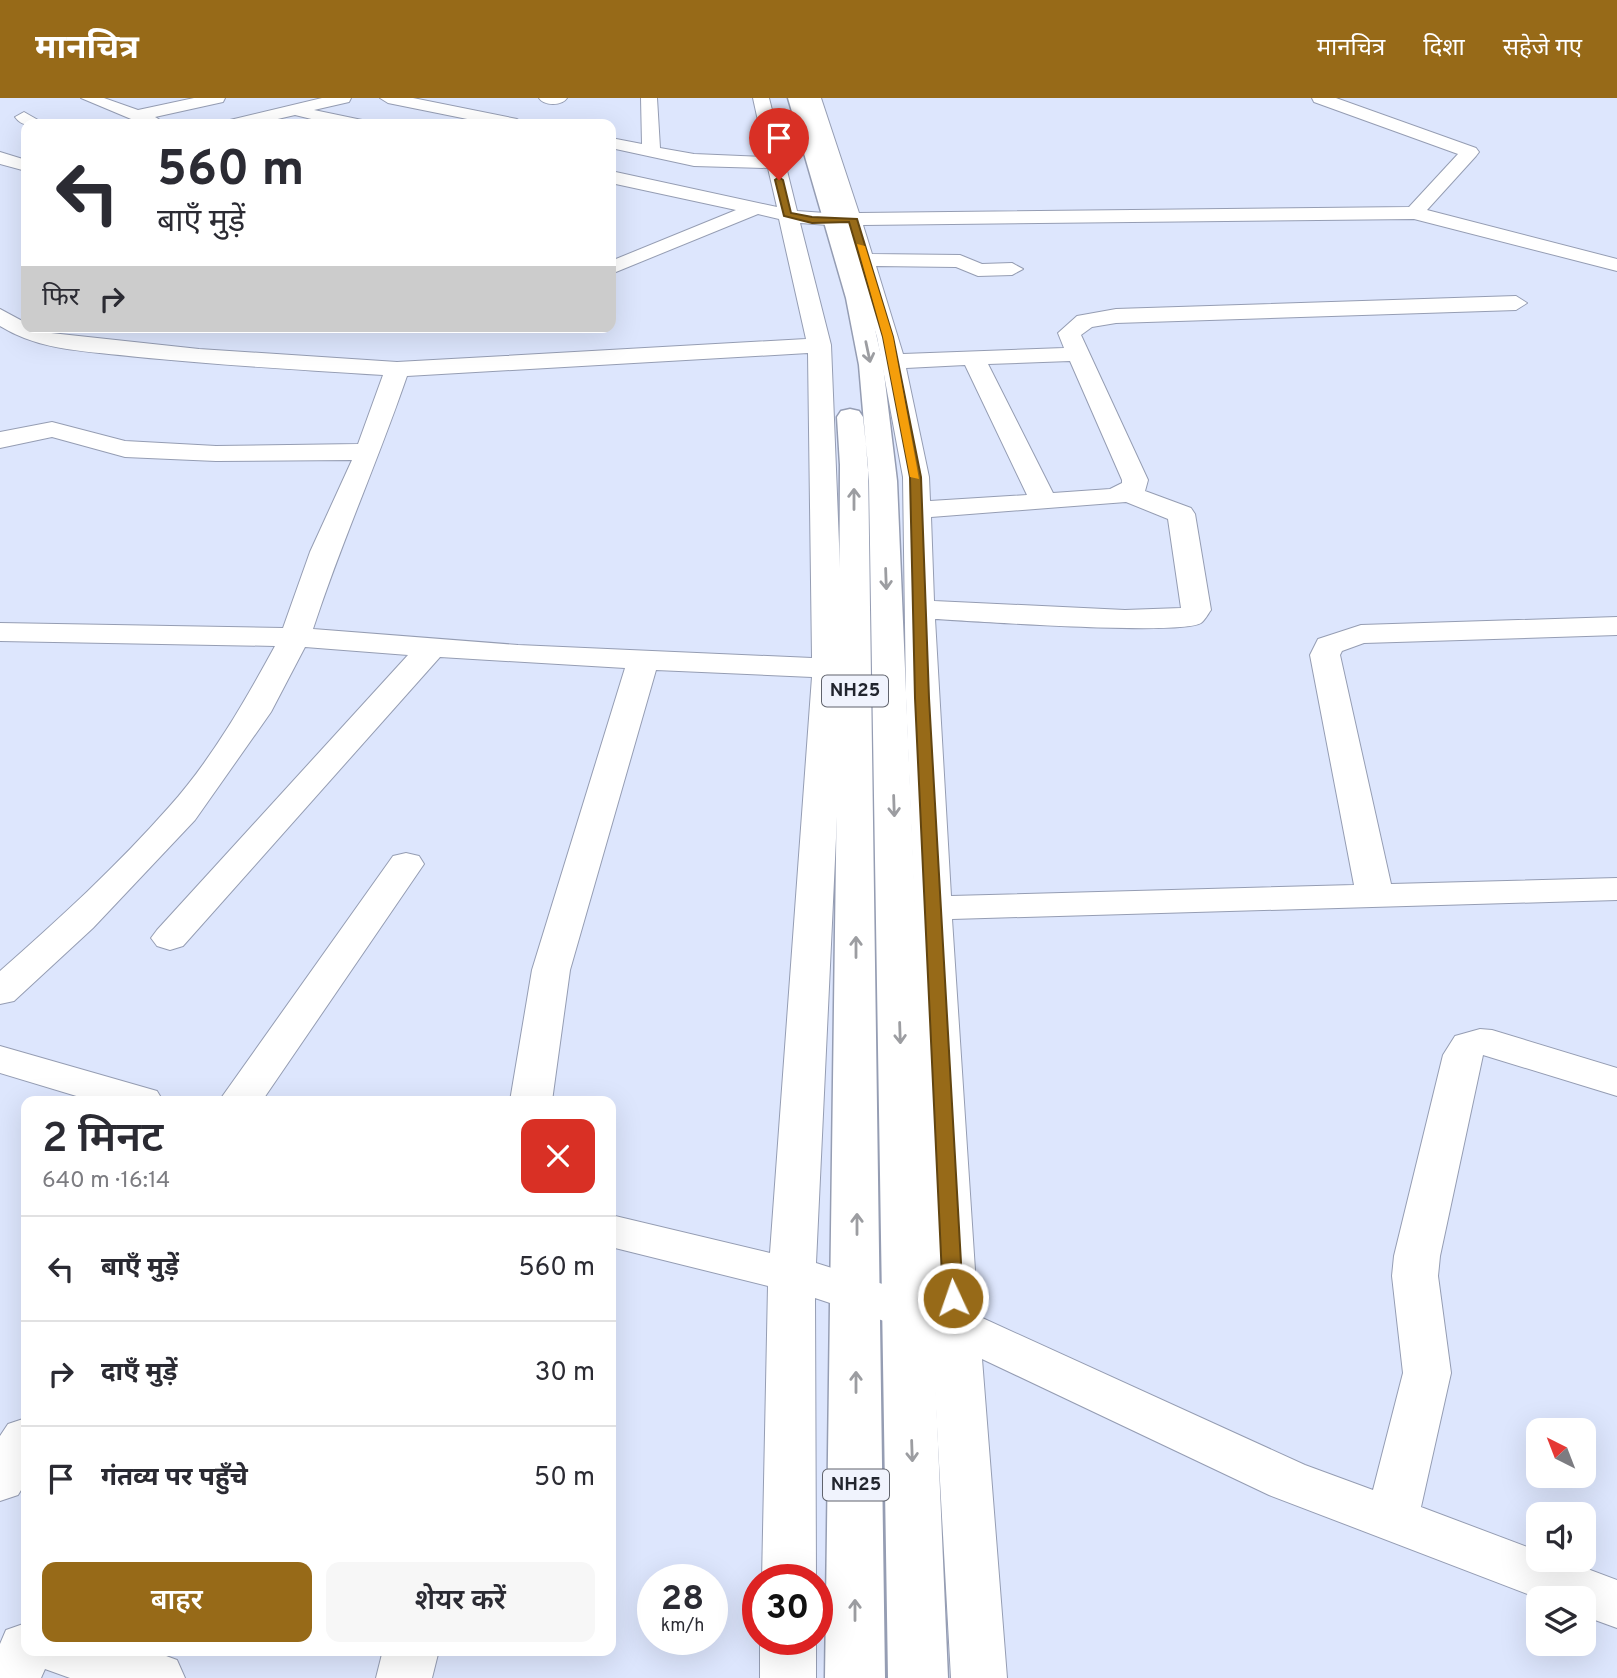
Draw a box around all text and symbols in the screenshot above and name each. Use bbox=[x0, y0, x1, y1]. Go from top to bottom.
text: मानचित्र bbox=[35, 29, 139, 71]
text: मानचित्र bbox=[1317, 34, 1385, 64]
text: दिशा bbox=[1423, 34, 1465, 64]
text: सहेजे गए bbox=[1503, 34, 1582, 64]
pin bbox=[749, 108, 809, 180]
icon: arrive bbox=[760, 119, 798, 157]
text: 560 m bbox=[157, 141, 304, 203]
icon: left bbox=[42, 147, 133, 238]
text: बाएँ मुड़ें bbox=[157, 203, 245, 243]
icon: right bbox=[93, 280, 131, 318]
text: फिर bbox=[42, 282, 79, 315]
one-way arrow bbox=[862, 340, 876, 363]
one-way arrow bbox=[847, 488, 861, 511]
one-way arrow bbox=[880, 567, 893, 590]
road number: NH25 bbox=[822, 676, 888, 706]
one-way arrow bbox=[887, 794, 901, 817]
one-way arrow bbox=[849, 936, 863, 959]
one-way arrow bbox=[893, 1022, 907, 1045]
text: 2 मिनट bbox=[42, 1114, 163, 1167]
button: close bbox=[521, 1119, 595, 1193]
text: 640 m · 16:14 bbox=[42, 1167, 170, 1196]
one-way arrow bbox=[850, 1213, 864, 1236]
icon: left bbox=[42, 1250, 80, 1288]
text: बाएँ मुड़ें bbox=[101, 1252, 179, 1285]
text: 560 m bbox=[519, 1252, 595, 1285]
position arrow bbox=[916, 1261, 990, 1335]
icon: right bbox=[42, 1355, 80, 1393]
text: दाएँ मुड़ें bbox=[101, 1357, 177, 1390]
text: 30 m bbox=[535, 1357, 595, 1390]
one-way arrow bbox=[849, 1371, 863, 1394]
north arrow bbox=[1526, 1418, 1596, 1488]
map controls bbox=[1526, 1418, 1596, 1656]
one-way arrow bbox=[905, 1439, 918, 1462]
icon: arrive bbox=[42, 1460, 80, 1498]
text: गंतव्य पर पहुँचे bbox=[101, 1462, 248, 1495]
text: 50 m bbox=[534, 1462, 595, 1495]
road number: NH25 bbox=[823, 1470, 889, 1500]
button: sound bbox=[1526, 1502, 1596, 1572]
button: बाहर bbox=[42, 1562, 312, 1642]
button: शेयर करें bbox=[326, 1562, 595, 1642]
speed limit sign: 30 bbox=[742, 1564, 833, 1655]
text: 28 bbox=[661, 1578, 704, 1622]
button: layers bbox=[1526, 1586, 1596, 1656]
one-way arrow bbox=[848, 1599, 862, 1622]
text: km/h bbox=[661, 1615, 704, 1638]

